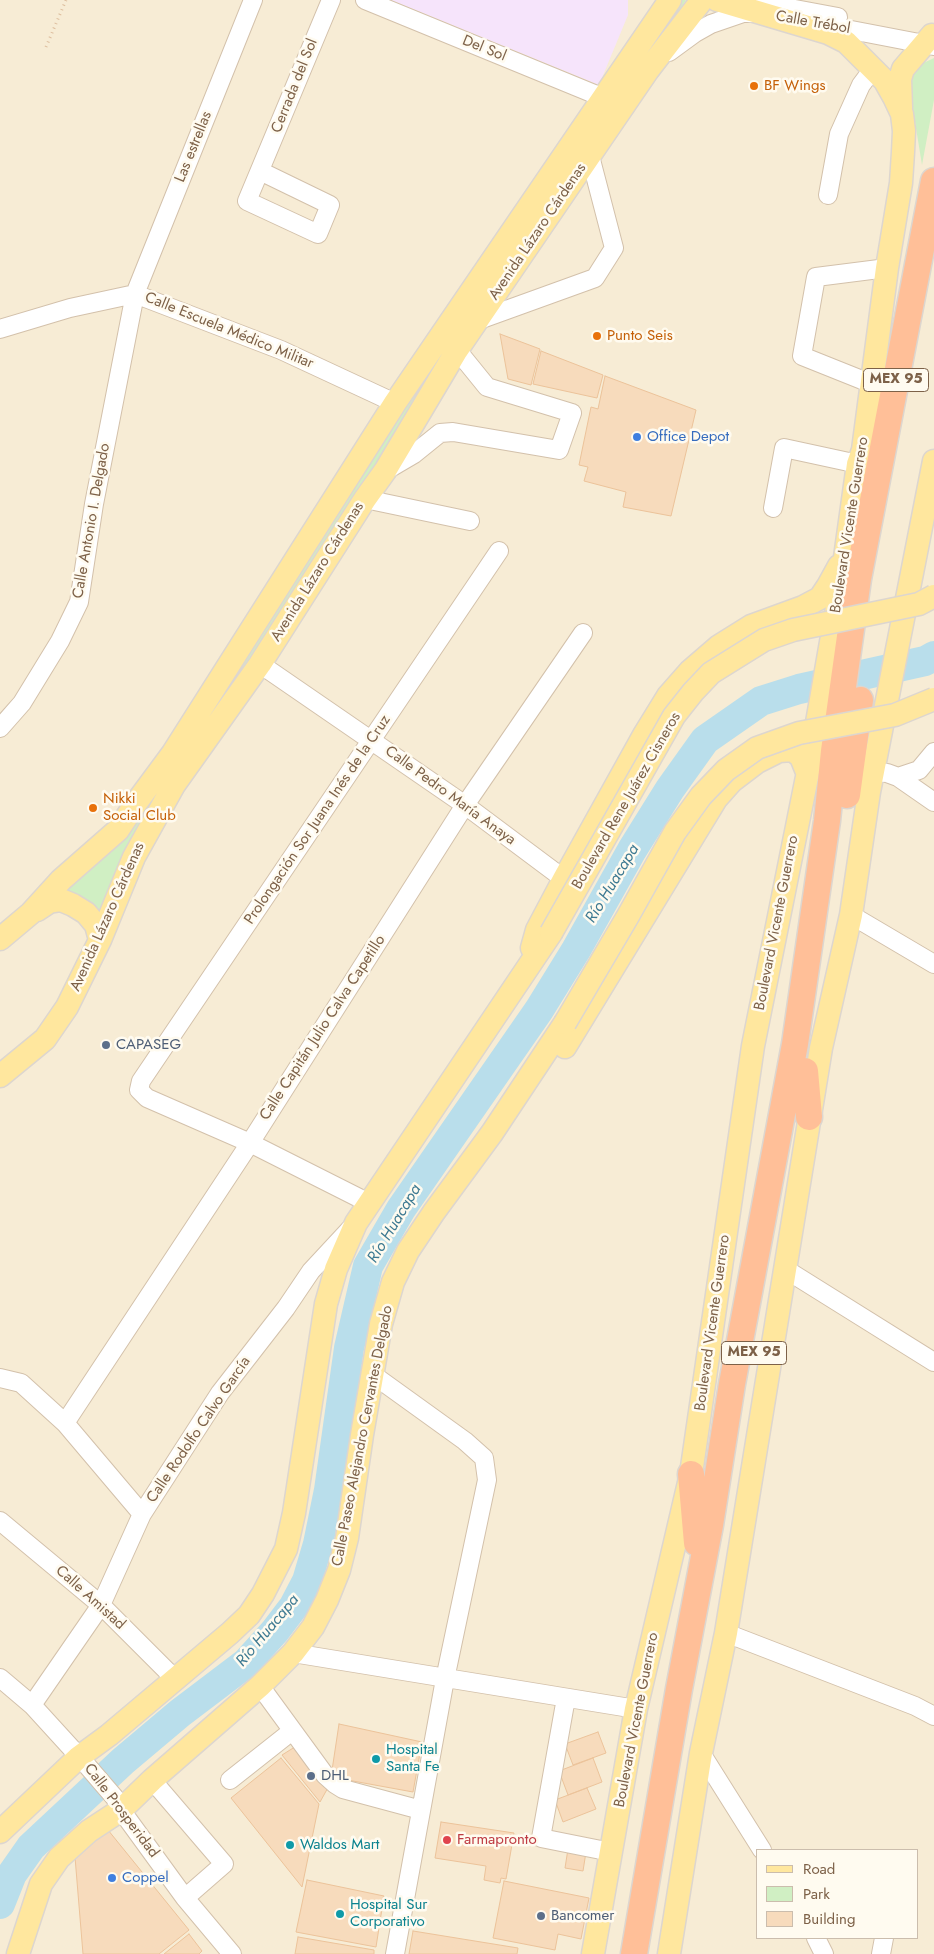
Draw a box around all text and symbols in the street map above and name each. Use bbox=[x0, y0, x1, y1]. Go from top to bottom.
street label: Calle Trébol bbox=[774, 8, 852, 38]
street label: Del Sol bbox=[459, 32, 509, 66]
street label: Cerrada del Sol bbox=[268, 36, 322, 136]
place label: BF Wings bbox=[764, 77, 826, 95]
marker: BF Wings bbox=[748, 80, 760, 92]
street label: Las estrellas bbox=[172, 109, 216, 185]
street label: Avenida Lázaro Cárdenas bbox=[485, 160, 591, 304]
street label: Calle Escuela Médico Militar bbox=[142, 289, 316, 373]
place label: Punto Seis bbox=[607, 327, 673, 345]
marker: Punto Seis bbox=[591, 330, 603, 342]
road number: MEX 95 bbox=[864, 368, 928, 392]
place label: Office Depot bbox=[647, 428, 729, 446]
marker: Office Depot bbox=[631, 431, 643, 443]
street label: Boulevard Vicente Guerrero bbox=[827, 436, 873, 614]
street label: Calle Antonio I. Delgado bbox=[69, 442, 115, 600]
street label: Avenida Lázaro Cárdenas bbox=[268, 499, 368, 645]
street label: Boulevard Rene Juárez Cisneros bbox=[569, 709, 685, 893]
street label: Prolongación Sor Juana Inés de la Cruz bbox=[241, 712, 395, 928]
street label: Calle Pedro María Anaya bbox=[381, 743, 519, 849]
place label: Nikki Social Club bbox=[103, 790, 176, 825]
marker: Nikki Social Club bbox=[87, 802, 99, 814]
street label: Boulevard Vicente Guerrero bbox=[751, 834, 803, 1012]
street label: Avenida Lázaro Cárdenas bbox=[67, 840, 149, 994]
water label: Río Huacapa bbox=[582, 841, 644, 927]
street label: Calle Capitán Julio Calva Capetillo bbox=[256, 932, 390, 1124]
place label: CAPASEG bbox=[116, 1036, 181, 1054]
marker: CAPASEG bbox=[100, 1039, 112, 1051]
water label: Río Huacapa bbox=[364, 1181, 426, 1267]
street label: Boulevard Vicente Guerrero bbox=[692, 1234, 734, 1412]
street label: Calle Paseo Alejandro Cervantes Delgado bbox=[329, 1304, 397, 1568]
road number: MEX 95 bbox=[722, 1342, 786, 1365]
street label: Calle Rodolfo Calvo García bbox=[143, 1353, 255, 1507]
street label: Calle Amistad bbox=[51, 1562, 129, 1634]
water label: Río Huacapa bbox=[232, 1591, 304, 1671]
street label: Boulevard Vicente Guerrero bbox=[611, 1631, 663, 1809]
place label: Hospital Santa Fe bbox=[386, 1741, 439, 1776]
marker: Hospital Santa Fe bbox=[370, 1753, 382, 1765]
street label: Calle Prosperidad bbox=[80, 1760, 162, 1862]
place label: DHL bbox=[321, 1767, 349, 1785]
marker: DHL bbox=[305, 1770, 317, 1782]
place label: Farmapronto bbox=[457, 1831, 537, 1849]
marker: Farmapronto bbox=[441, 1834, 453, 1846]
place label: Waldos Mart bbox=[300, 1836, 379, 1854]
marker: Waldos Mart bbox=[284, 1839, 296, 1851]
legend bbox=[756, 1849, 919, 1939]
text: Road bbox=[803, 1858, 835, 1880]
place label: Coppel bbox=[122, 1869, 169, 1887]
marker: Coppel bbox=[106, 1872, 118, 1884]
text: Park bbox=[803, 1883, 830, 1905]
place label: Hospital Sur Corporativo bbox=[350, 1896, 427, 1931]
place label: Bancomer bbox=[551, 1907, 614, 1925]
marker: Hospital Sur Corporativo bbox=[334, 1908, 346, 1920]
text: Building bbox=[803, 1908, 855, 1930]
marker: Bancomer bbox=[535, 1910, 547, 1922]

